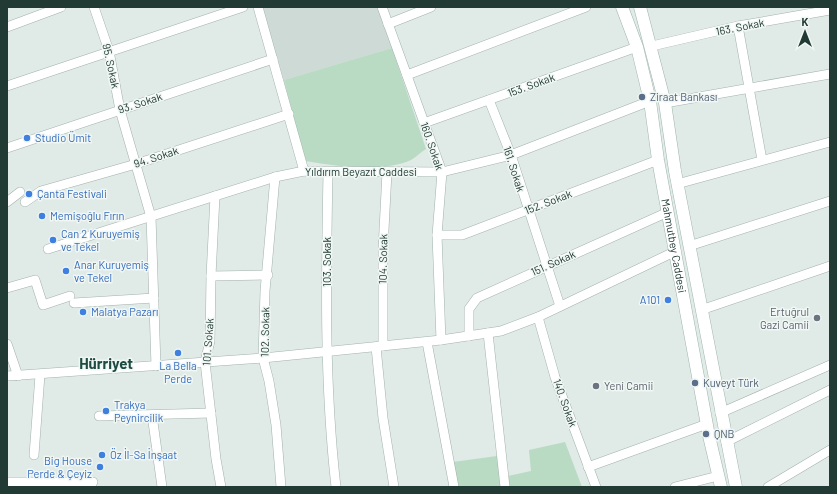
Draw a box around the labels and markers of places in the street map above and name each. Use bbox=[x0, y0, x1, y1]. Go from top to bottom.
place label: Ziraat Bankası bbox=[650, 90, 717, 103]
marker: Ziraat Bankası bbox=[637, 92, 647, 102]
place label: Studio Ümit bbox=[35, 130, 91, 144]
marker: Studio Ümit bbox=[22, 133, 32, 143]
place label: Çanta Festivali bbox=[37, 187, 107, 200]
marker: Çanta Festivali bbox=[24, 189, 34, 199]
place label: Memişoğlu Fırın bbox=[50, 209, 124, 222]
marker: Memişoğlu Fırın bbox=[37, 211, 47, 221]
place label: Can 2 Kuruyemiş ve Tekel bbox=[61, 227, 140, 253]
marker: Can 2 Kuruyemiş ve Tekel bbox=[48, 235, 58, 245]
place label: Anar Kuruyemiş ve Tekel bbox=[74, 258, 149, 284]
marker: Anar Kuruyemiş ve Tekel bbox=[61, 266, 71, 276]
place label: A101 bbox=[640, 293, 660, 306]
marker: A101 bbox=[663, 295, 673, 305]
place label: Malatya Pazarı bbox=[91, 305, 158, 318]
place label: Ertuğrul Gazi Camii bbox=[760, 305, 809, 331]
marker: Malatya Pazarı bbox=[78, 307, 88, 317]
marker: Ertuğrul Gazi Camii bbox=[812, 313, 822, 323]
marker: La Bella Perde bbox=[173, 348, 183, 358]
place label: La Bella Perde bbox=[159, 359, 197, 385]
place label: Kuveyt Türk bbox=[703, 376, 759, 389]
marker: Kuveyt Türk bbox=[690, 378, 700, 388]
place label: Yeni Camii bbox=[604, 379, 653, 392]
marker: Yeni Camii bbox=[591, 381, 601, 391]
place label: Trakya Peynircilik bbox=[114, 398, 164, 424]
marker: Trakya Peynircilik bbox=[101, 406, 111, 416]
place label: QNB bbox=[714, 427, 735, 440]
marker: QNB bbox=[701, 429, 711, 439]
place label: Öz İl-Sa İnşaat bbox=[110, 447, 177, 461]
marker: Öz İl-Sa İnşaat bbox=[97, 450, 107, 460]
place label: Big House Perde & Çeyiz bbox=[27, 454, 92, 480]
marker: Big House Perde & Çeyiz bbox=[95, 462, 105, 472]

